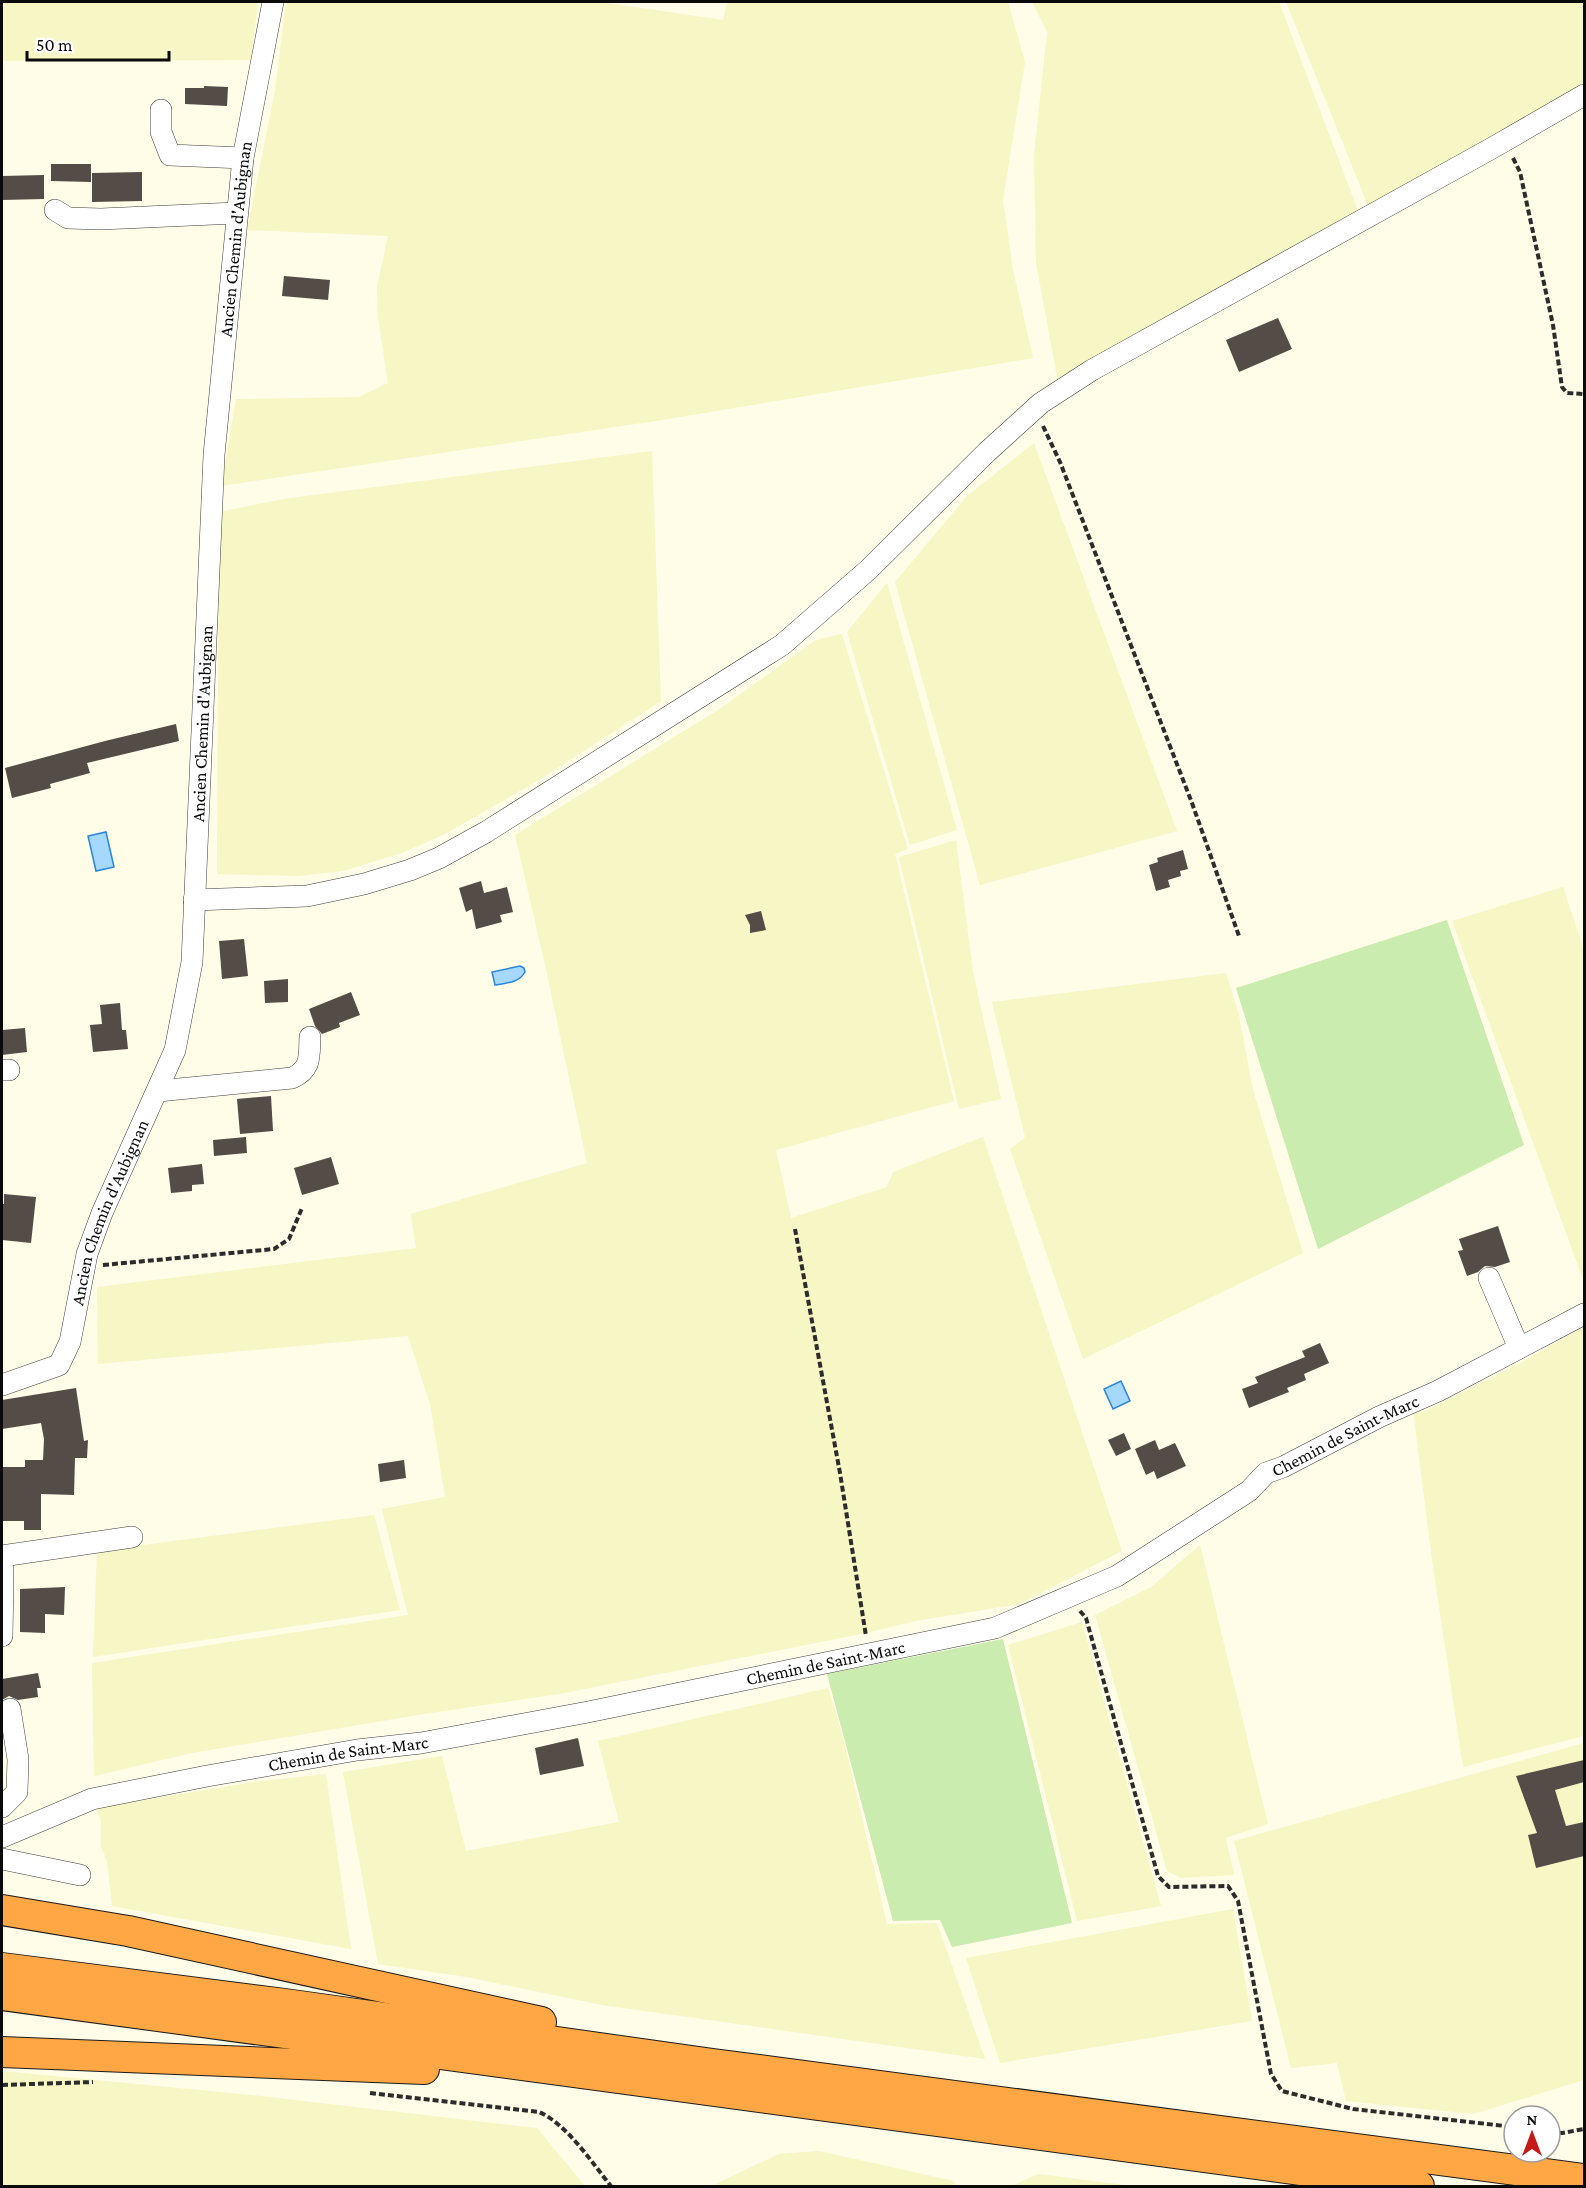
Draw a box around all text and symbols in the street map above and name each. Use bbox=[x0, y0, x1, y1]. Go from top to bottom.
scale bar bbox=[27, 24, 170, 62]
text: 50 m bbox=[36, 35, 73, 55]
street label: Ancien Chemin d'Aubignan bbox=[216, 139, 256, 338]
street label: Ancien Chemin d'Aubignan bbox=[188, 624, 217, 822]
street label: Ancien Chemin d'Aubignan bbox=[67, 1116, 153, 1307]
street label: Chemin de Saint-Marc bbox=[1269, 1391, 1422, 1480]
street label: Chemin de Saint-Marc bbox=[744, 1637, 907, 1689]
street label: Chemin de Saint-Marc bbox=[267, 1732, 430, 1775]
north arrow bbox=[1502, 2104, 1562, 2164]
text: N bbox=[1527, 2111, 1538, 2128]

